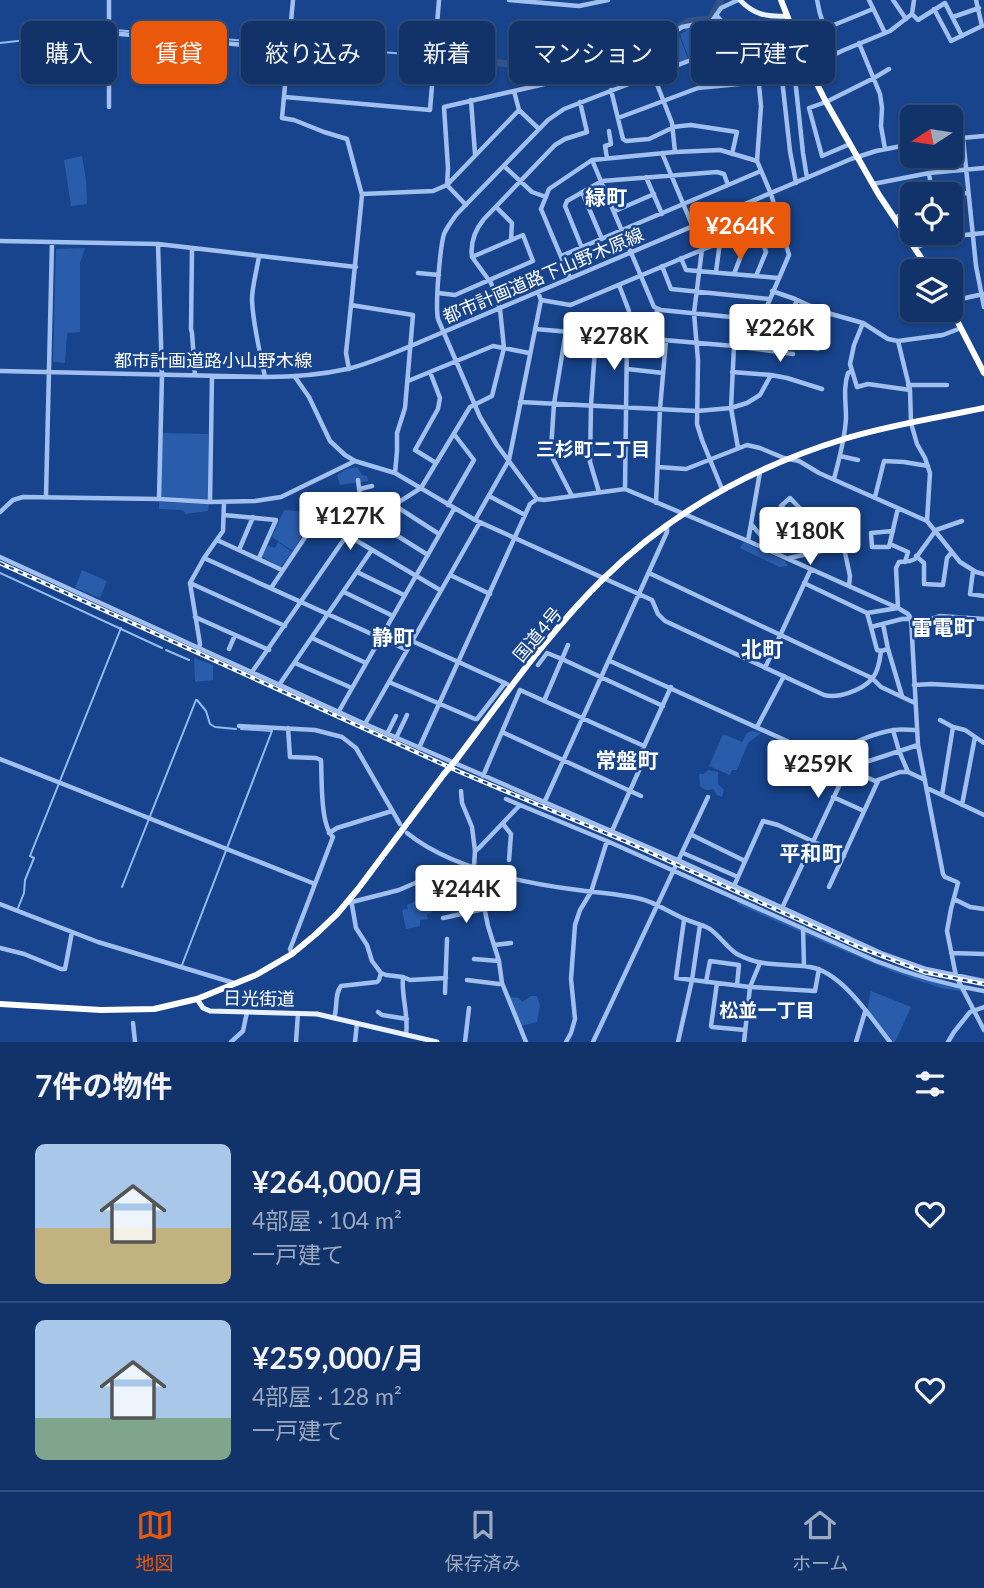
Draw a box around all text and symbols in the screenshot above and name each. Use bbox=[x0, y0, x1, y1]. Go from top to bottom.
chip: 購入 bbox=[21, 21, 117, 84]
chip: 賃貸 bbox=[131, 21, 227, 84]
chip: 絞り込み bbox=[241, 21, 385, 84]
chip: 新着 bbox=[399, 21, 495, 84]
chip: マンション bbox=[509, 21, 677, 84]
chip: 一戸建て bbox=[691, 21, 835, 84]
north arrow bbox=[900, 105, 962, 168]
map controls bbox=[900, 105, 963, 322]
button: locate bbox=[900, 182, 963, 245]
district label: 緑町 bbox=[585, 184, 627, 209]
pin: ¥264K bbox=[691, 202, 789, 262]
text: ¥264K bbox=[705, 211, 775, 239]
street label: 都市計画道路下山野木原線 bbox=[439, 223, 647, 327]
button: layers bbox=[900, 259, 963, 322]
pin: ¥226K bbox=[731, 304, 829, 364]
pin: ¥278K bbox=[565, 312, 663, 372]
text: ¥226K bbox=[745, 313, 815, 341]
text: ¥278K bbox=[579, 321, 649, 349]
street label: 都市計画道路小山野木線 bbox=[114, 349, 312, 371]
district label: 三杉町二丁目 bbox=[536, 437, 650, 460]
pin: ¥127K bbox=[301, 492, 399, 552]
text: ¥127K bbox=[315, 501, 385, 529]
pin: ¥180K bbox=[761, 508, 859, 567]
text: ¥180K bbox=[775, 516, 845, 544]
street label: 国道4号 bbox=[508, 602, 566, 666]
district label: 雷電町 bbox=[912, 614, 975, 639]
district label: 静町 bbox=[372, 624, 414, 649]
district label: 北町 bbox=[741, 636, 783, 661]
pin: ¥259K bbox=[769, 740, 867, 800]
district label: 常盤町 bbox=[596, 747, 659, 772]
text: ¥259K bbox=[783, 749, 853, 777]
district label: 平和町 bbox=[780, 840, 843, 865]
pin: ¥244K bbox=[417, 866, 515, 925]
text: ¥244K bbox=[431, 874, 501, 902]
street label: 日光街道 bbox=[223, 986, 295, 1010]
district label: 松並一丁目 bbox=[719, 998, 815, 1021]
icon: filters bbox=[911, 1065, 949, 1103]
text: 7件の物件 bbox=[35, 1067, 172, 1103]
text: ¥264,000/月 bbox=[252, 1163, 425, 1199]
icon: home bbox=[91, 1172, 175, 1256]
icon: heart bbox=[911, 1195, 949, 1233]
text: 4部屋 · 104 m² bbox=[252, 1206, 402, 1234]
text: 一戸建て bbox=[252, 1240, 344, 1268]
text: ¥259,000/月 bbox=[252, 1339, 425, 1375]
icon: home bbox=[91, 1348, 175, 1432]
icon: heart bbox=[911, 1371, 949, 1409]
text: 4部屋 · 128 m² bbox=[252, 1382, 402, 1410]
text: 一戸建て bbox=[252, 1416, 344, 1444]
tab: 地図 bbox=[136, 1506, 174, 1575]
tab: 保存済み bbox=[445, 1506, 521, 1575]
tab: ホーム bbox=[792, 1506, 848, 1575]

